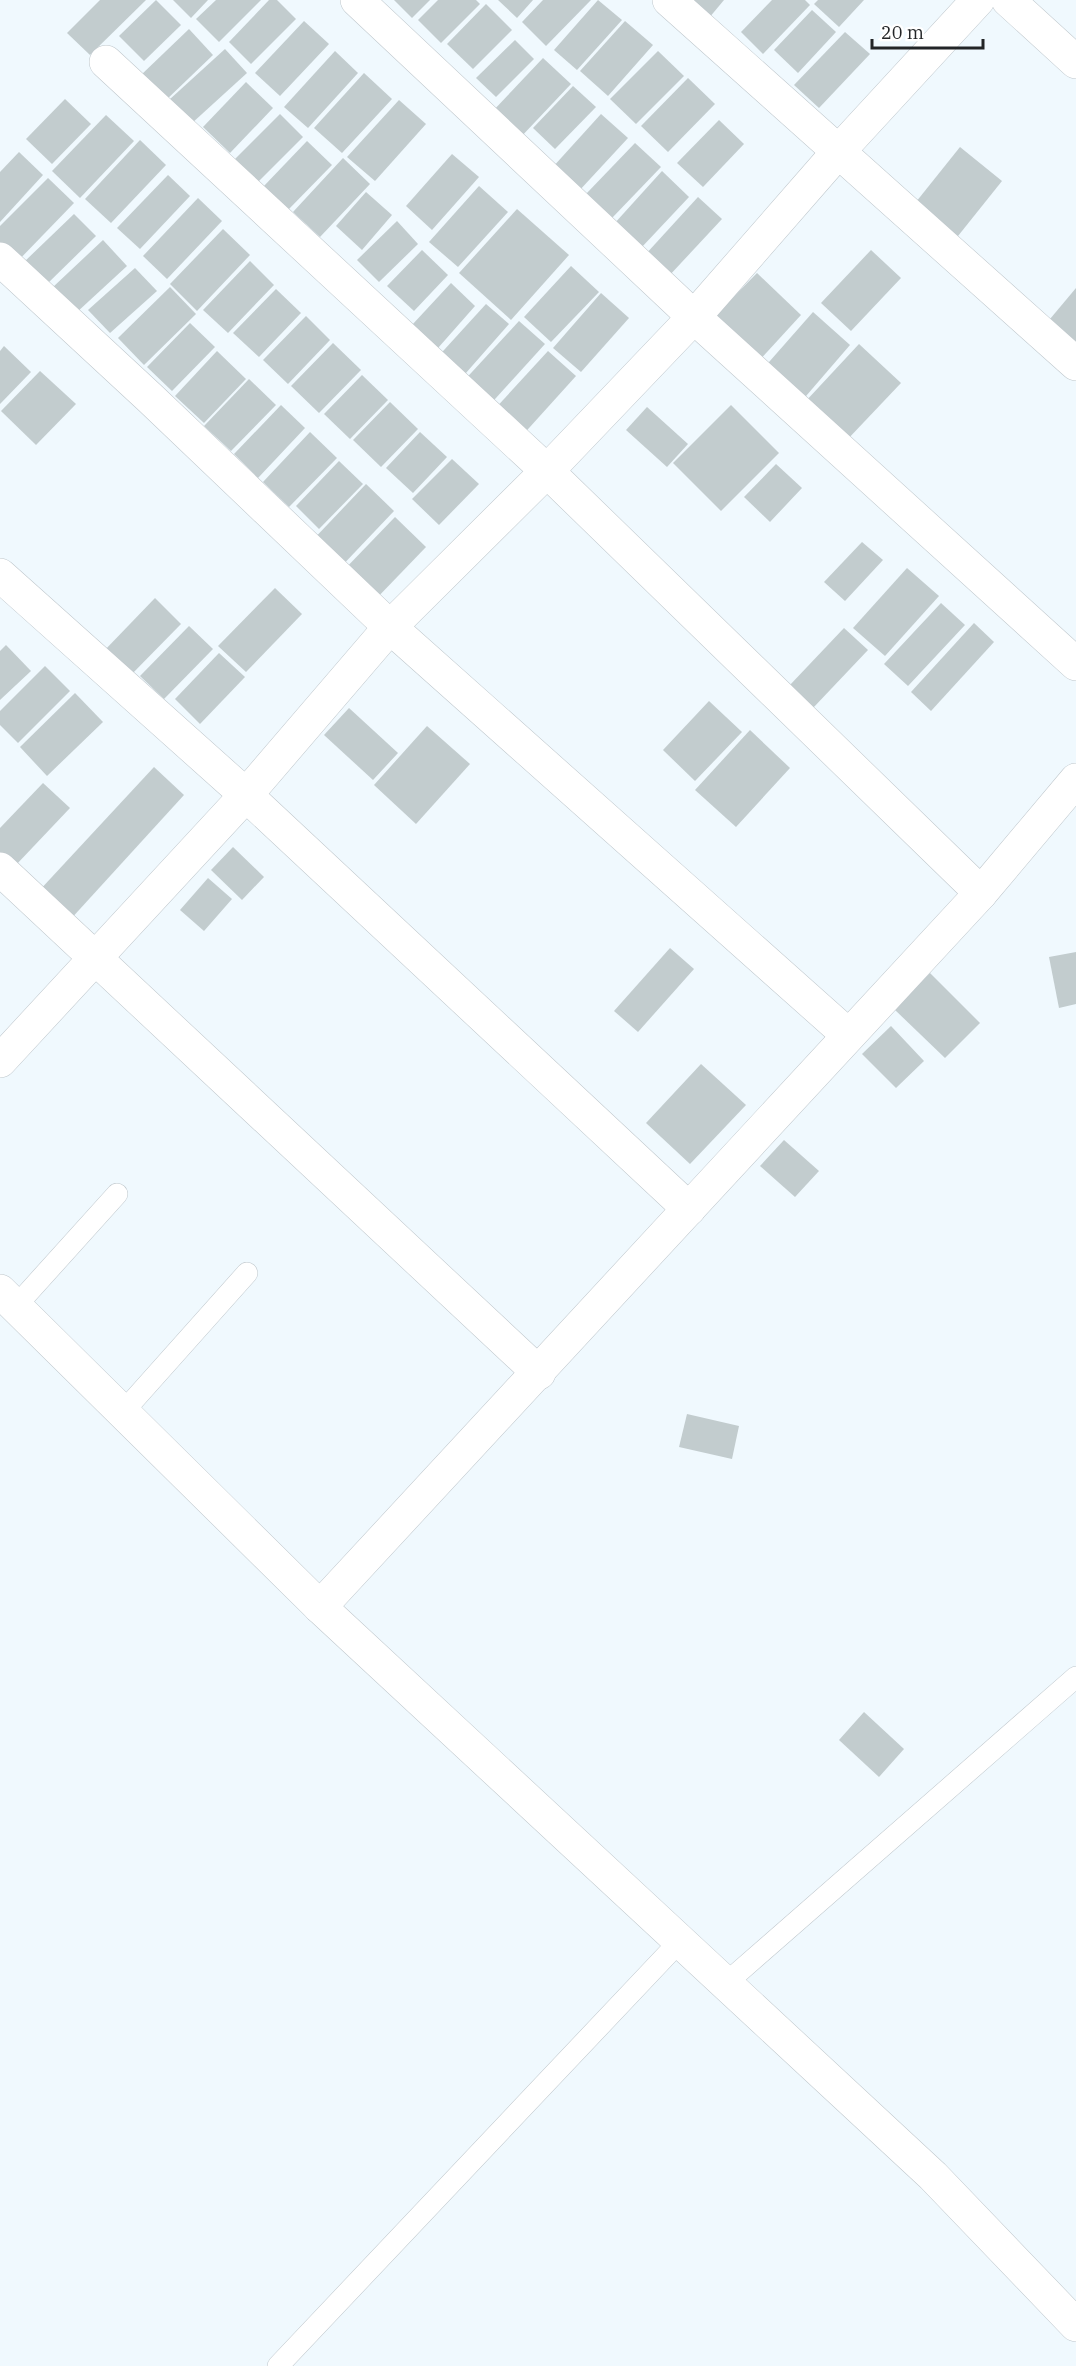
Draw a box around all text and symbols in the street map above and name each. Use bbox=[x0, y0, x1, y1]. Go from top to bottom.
scale bar bbox=[872, 12, 983, 50]
text: 20 m bbox=[881, 21, 924, 44]

